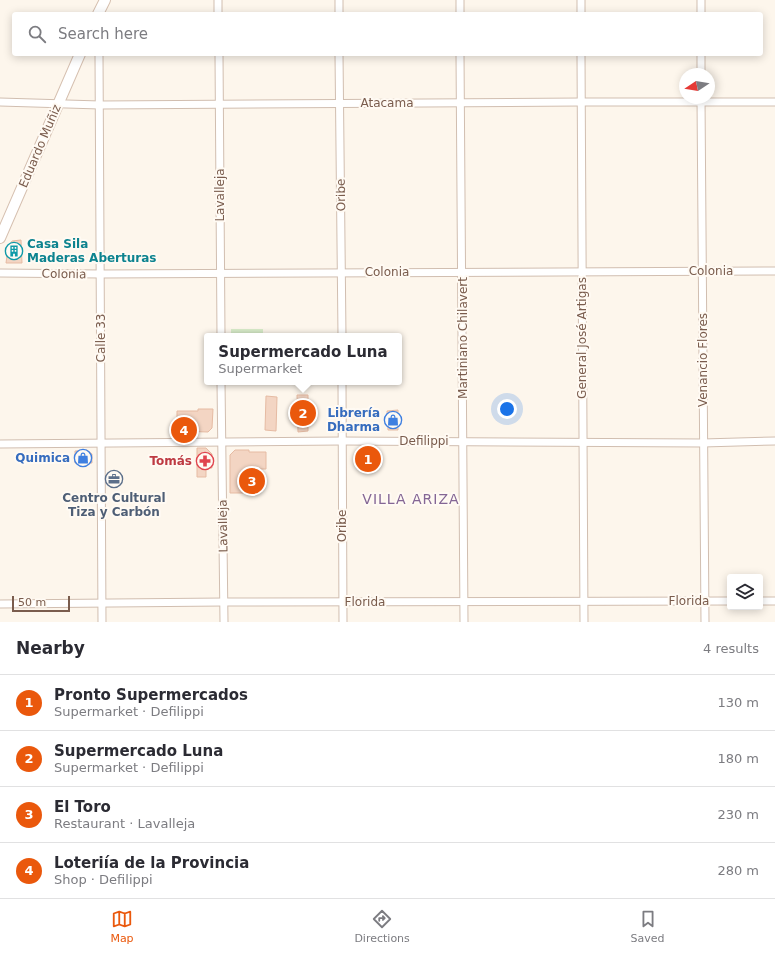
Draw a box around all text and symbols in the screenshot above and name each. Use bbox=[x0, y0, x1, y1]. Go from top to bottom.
search box bbox=[12, 12, 763, 56]
icon: search bbox=[26, 23, 48, 45]
text: Search here bbox=[58, 25, 148, 43]
north arrow bbox=[679, 68, 715, 104]
street label: Atacama bbox=[360, 96, 414, 110]
street label: Eduardo Muñiz bbox=[16, 102, 64, 190]
street label: Lavalleja bbox=[213, 168, 227, 222]
street label: Oribe bbox=[334, 179, 348, 211]
place label: Casa Sila Maderas Aberturas bbox=[27, 237, 156, 265]
building icon: Casa Sila Maderas Aberturas bbox=[4, 241, 24, 261]
street label: Colonia bbox=[689, 264, 733, 278]
street label: Colonia bbox=[365, 265, 409, 279]
street label: Colonia bbox=[42, 267, 86, 281]
street label: Martiniano Chilavert bbox=[456, 277, 470, 399]
street label: General José Artigas bbox=[575, 277, 589, 399]
street label: Venancio Flores bbox=[696, 313, 710, 407]
street label: Calle 33 bbox=[94, 314, 108, 362]
popup bbox=[204, 333, 402, 385]
text: Supermercado Luna bbox=[218, 343, 388, 361]
text: Supermarket bbox=[218, 361, 302, 376]
pin: 2 bbox=[290, 398, 316, 428]
your location bbox=[497, 399, 517, 419]
place label: Librería Dharma bbox=[327, 406, 380, 434]
shop icon: Librería Dharma bbox=[383, 410, 403, 430]
pin: 4 bbox=[171, 415, 197, 445]
street label: Defilippi bbox=[399, 434, 449, 448]
pin: 1 bbox=[355, 444, 381, 474]
shop icon: Quimica bbox=[73, 448, 93, 468]
place label: Quimica bbox=[15, 451, 70, 465]
pharmacy icon: Tomás bbox=[195, 451, 215, 471]
place label: Tomás bbox=[149, 454, 192, 468]
pin: 3 bbox=[239, 466, 265, 496]
office icon: Centro Cultural Tiza y Carbón bbox=[104, 469, 124, 489]
place label: Centro Cultural Tiza y Carbón bbox=[62, 491, 166, 519]
district label: VILLA ARIZA bbox=[362, 491, 460, 507]
street label: Lavalleja bbox=[216, 499, 230, 553]
street label: Oribe bbox=[335, 510, 349, 542]
map controls bbox=[727, 574, 763, 610]
button: layers bbox=[727, 574, 763, 610]
scale bar bbox=[12, 594, 70, 613]
street label: Florida bbox=[669, 594, 709, 608]
street label: Florida bbox=[345, 595, 385, 609]
text: 50 m bbox=[18, 596, 46, 609]
text: Nearby bbox=[16, 638, 85, 658]
text: 4 results bbox=[703, 641, 759, 656]
text: Pronto Supermercados bbox=[54, 686, 248, 704]
text: 1 bbox=[24, 695, 34, 710]
text: 130 m bbox=[717, 695, 759, 710]
text: Supermarket · Defilippi bbox=[54, 704, 204, 719]
text: Supermercado Luna bbox=[54, 742, 223, 760]
text: 2 bbox=[24, 751, 34, 766]
text: 180 m bbox=[717, 751, 759, 766]
text: Supermarket · Defilippi bbox=[54, 760, 204, 775]
text: El Toro bbox=[54, 798, 111, 816]
text: 3 bbox=[24, 807, 34, 822]
text: 230 m bbox=[717, 807, 759, 822]
text: Restaurant · Lavalleja bbox=[54, 816, 195, 831]
text: Loteriía de la Provincia bbox=[54, 854, 249, 872]
text: 4 bbox=[24, 863, 34, 878]
text: 280 m bbox=[717, 863, 759, 878]
text: Shop · Defilippi bbox=[54, 872, 153, 887]
tab: Map bbox=[110, 908, 134, 945]
tab: Directions bbox=[354, 908, 410, 945]
tab: Saved bbox=[631, 908, 665, 945]

